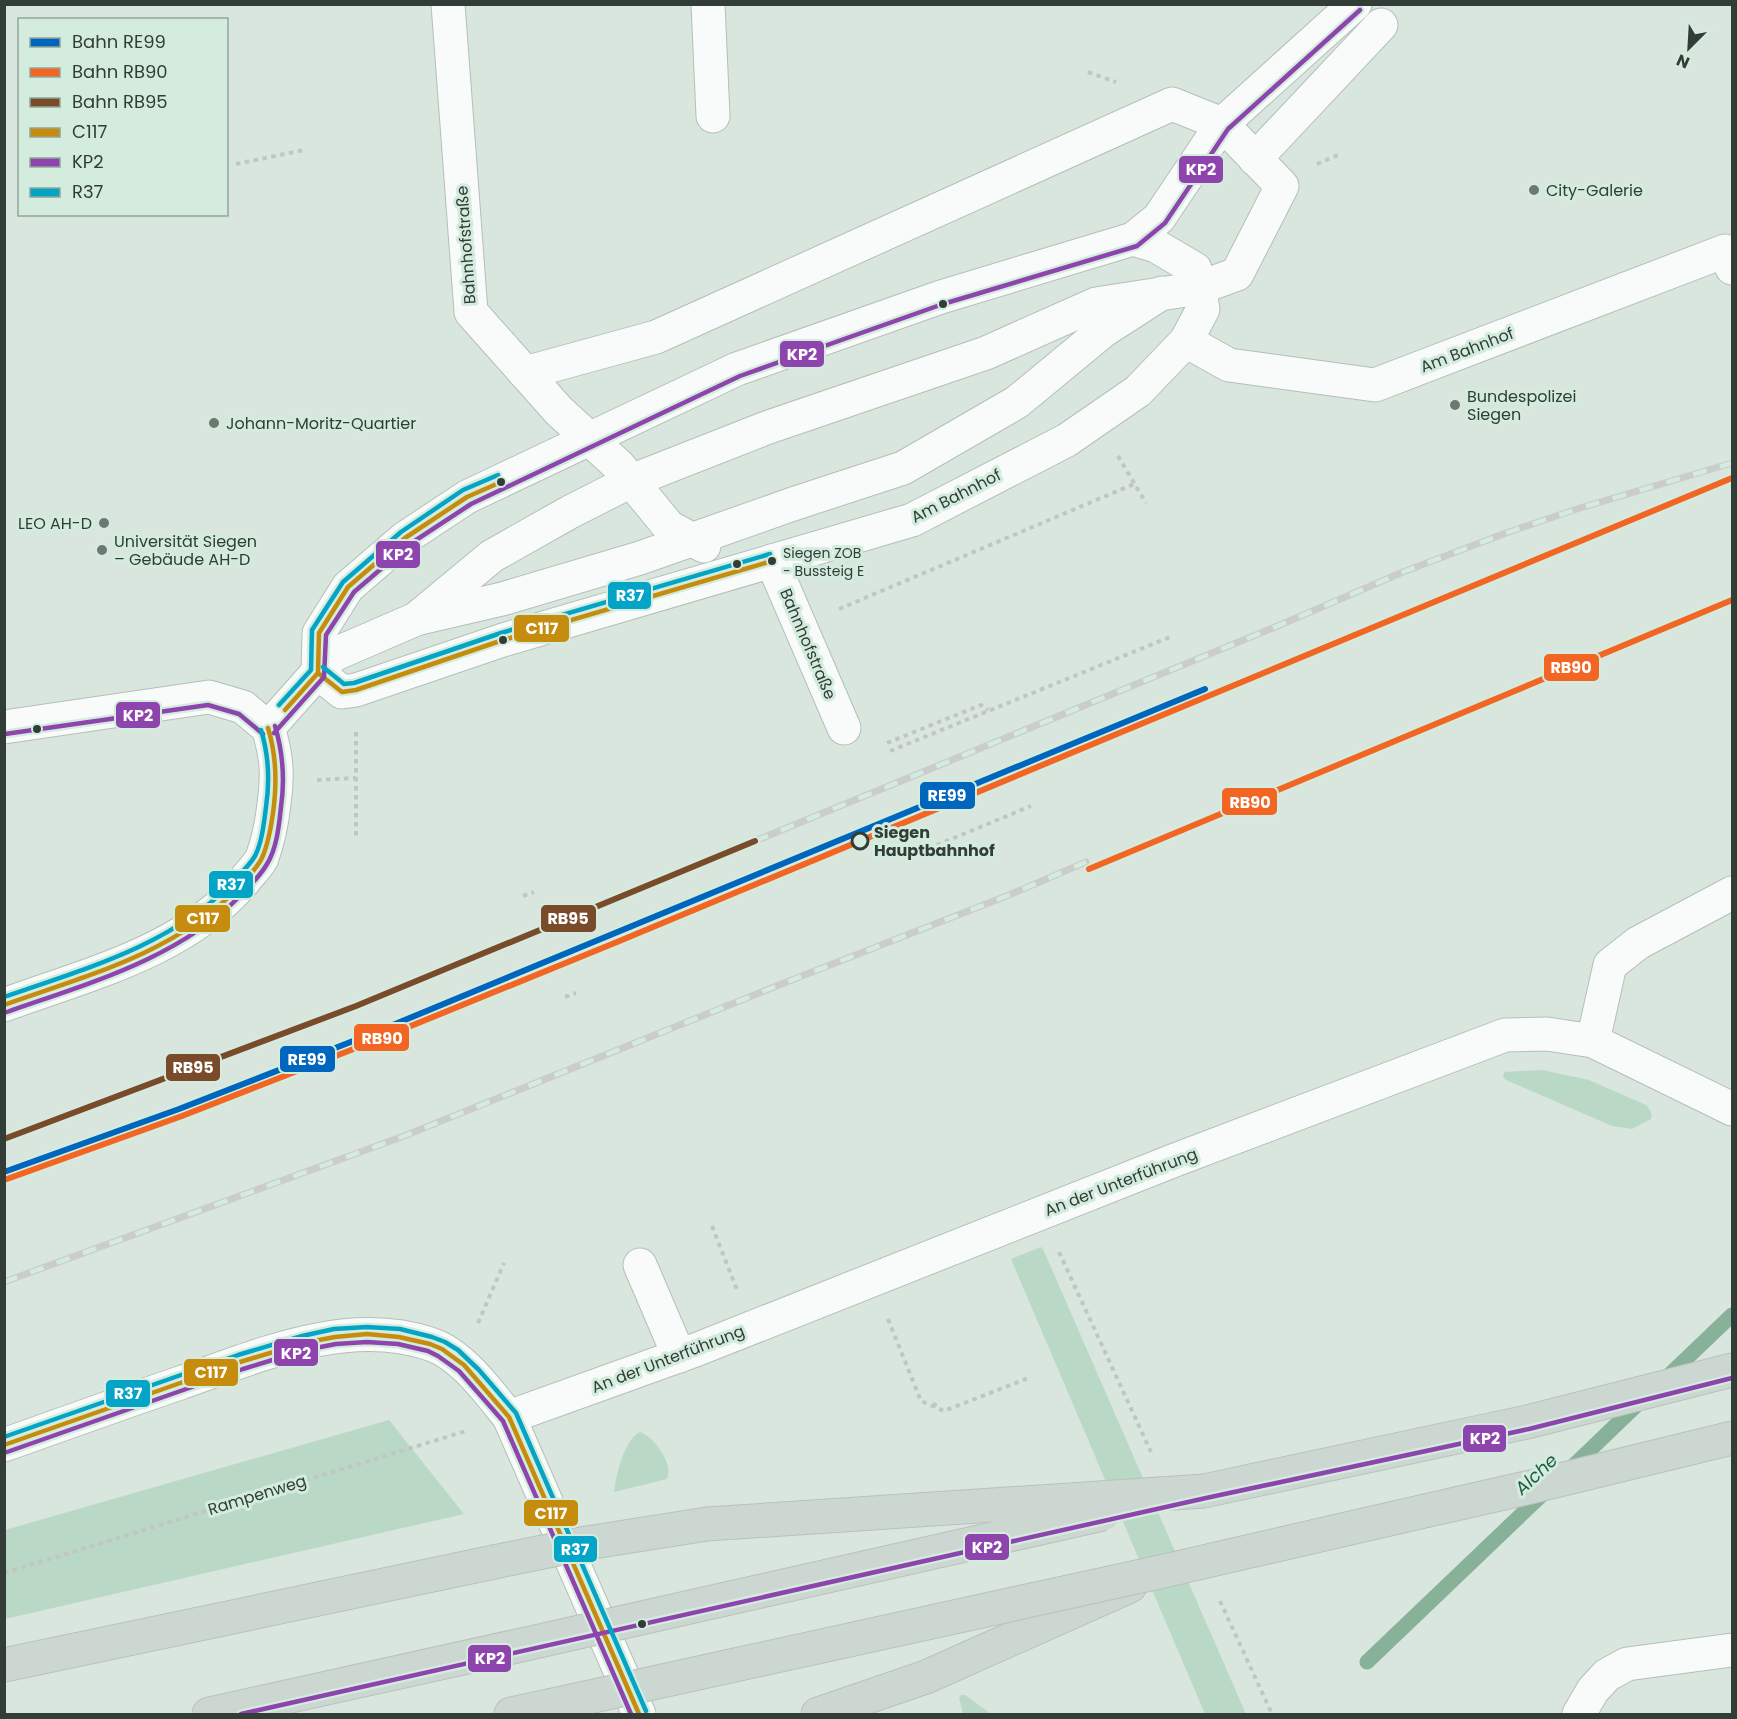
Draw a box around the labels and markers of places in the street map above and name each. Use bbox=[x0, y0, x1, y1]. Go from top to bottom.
place label: City-Galerie bbox=[1546, 179, 1643, 202]
marker: City-Galerie bbox=[1527, 183, 1541, 197]
unlabelled marker bbox=[937, 298, 949, 310]
place label: Bundespolizei Siegen bbox=[1467, 385, 1576, 426]
marker: Bundespolizei Siegen bbox=[1448, 398, 1462, 412]
place label: Johann-Moritz-Quartier bbox=[226, 412, 416, 435]
marker: Johann-Moritz-Quartier bbox=[207, 416, 221, 430]
unlabelled marker bbox=[495, 476, 507, 488]
place label: LEO AH-D bbox=[18, 512, 92, 535]
marker: LEO AH-D bbox=[97, 516, 111, 530]
place label: Universität Siegen – Gebäude AH-D bbox=[114, 530, 257, 571]
marker: Universität Siegen – Gebäude AH-D bbox=[95, 543, 109, 557]
place label: Siegen ZOB - Bussteig E bbox=[783, 543, 864, 581]
marker: Siegen ZOB - Bussteig E bbox=[766, 555, 778, 567]
unlabelled marker bbox=[731, 558, 743, 570]
unlabelled marker bbox=[497, 634, 509, 646]
unlabelled marker bbox=[31, 723, 43, 735]
place label: Siegen Hauptbahnhof bbox=[874, 821, 995, 862]
marker: Siegen Hauptbahnhof bbox=[851, 832, 869, 850]
unlabelled marker bbox=[636, 1618, 648, 1630]

